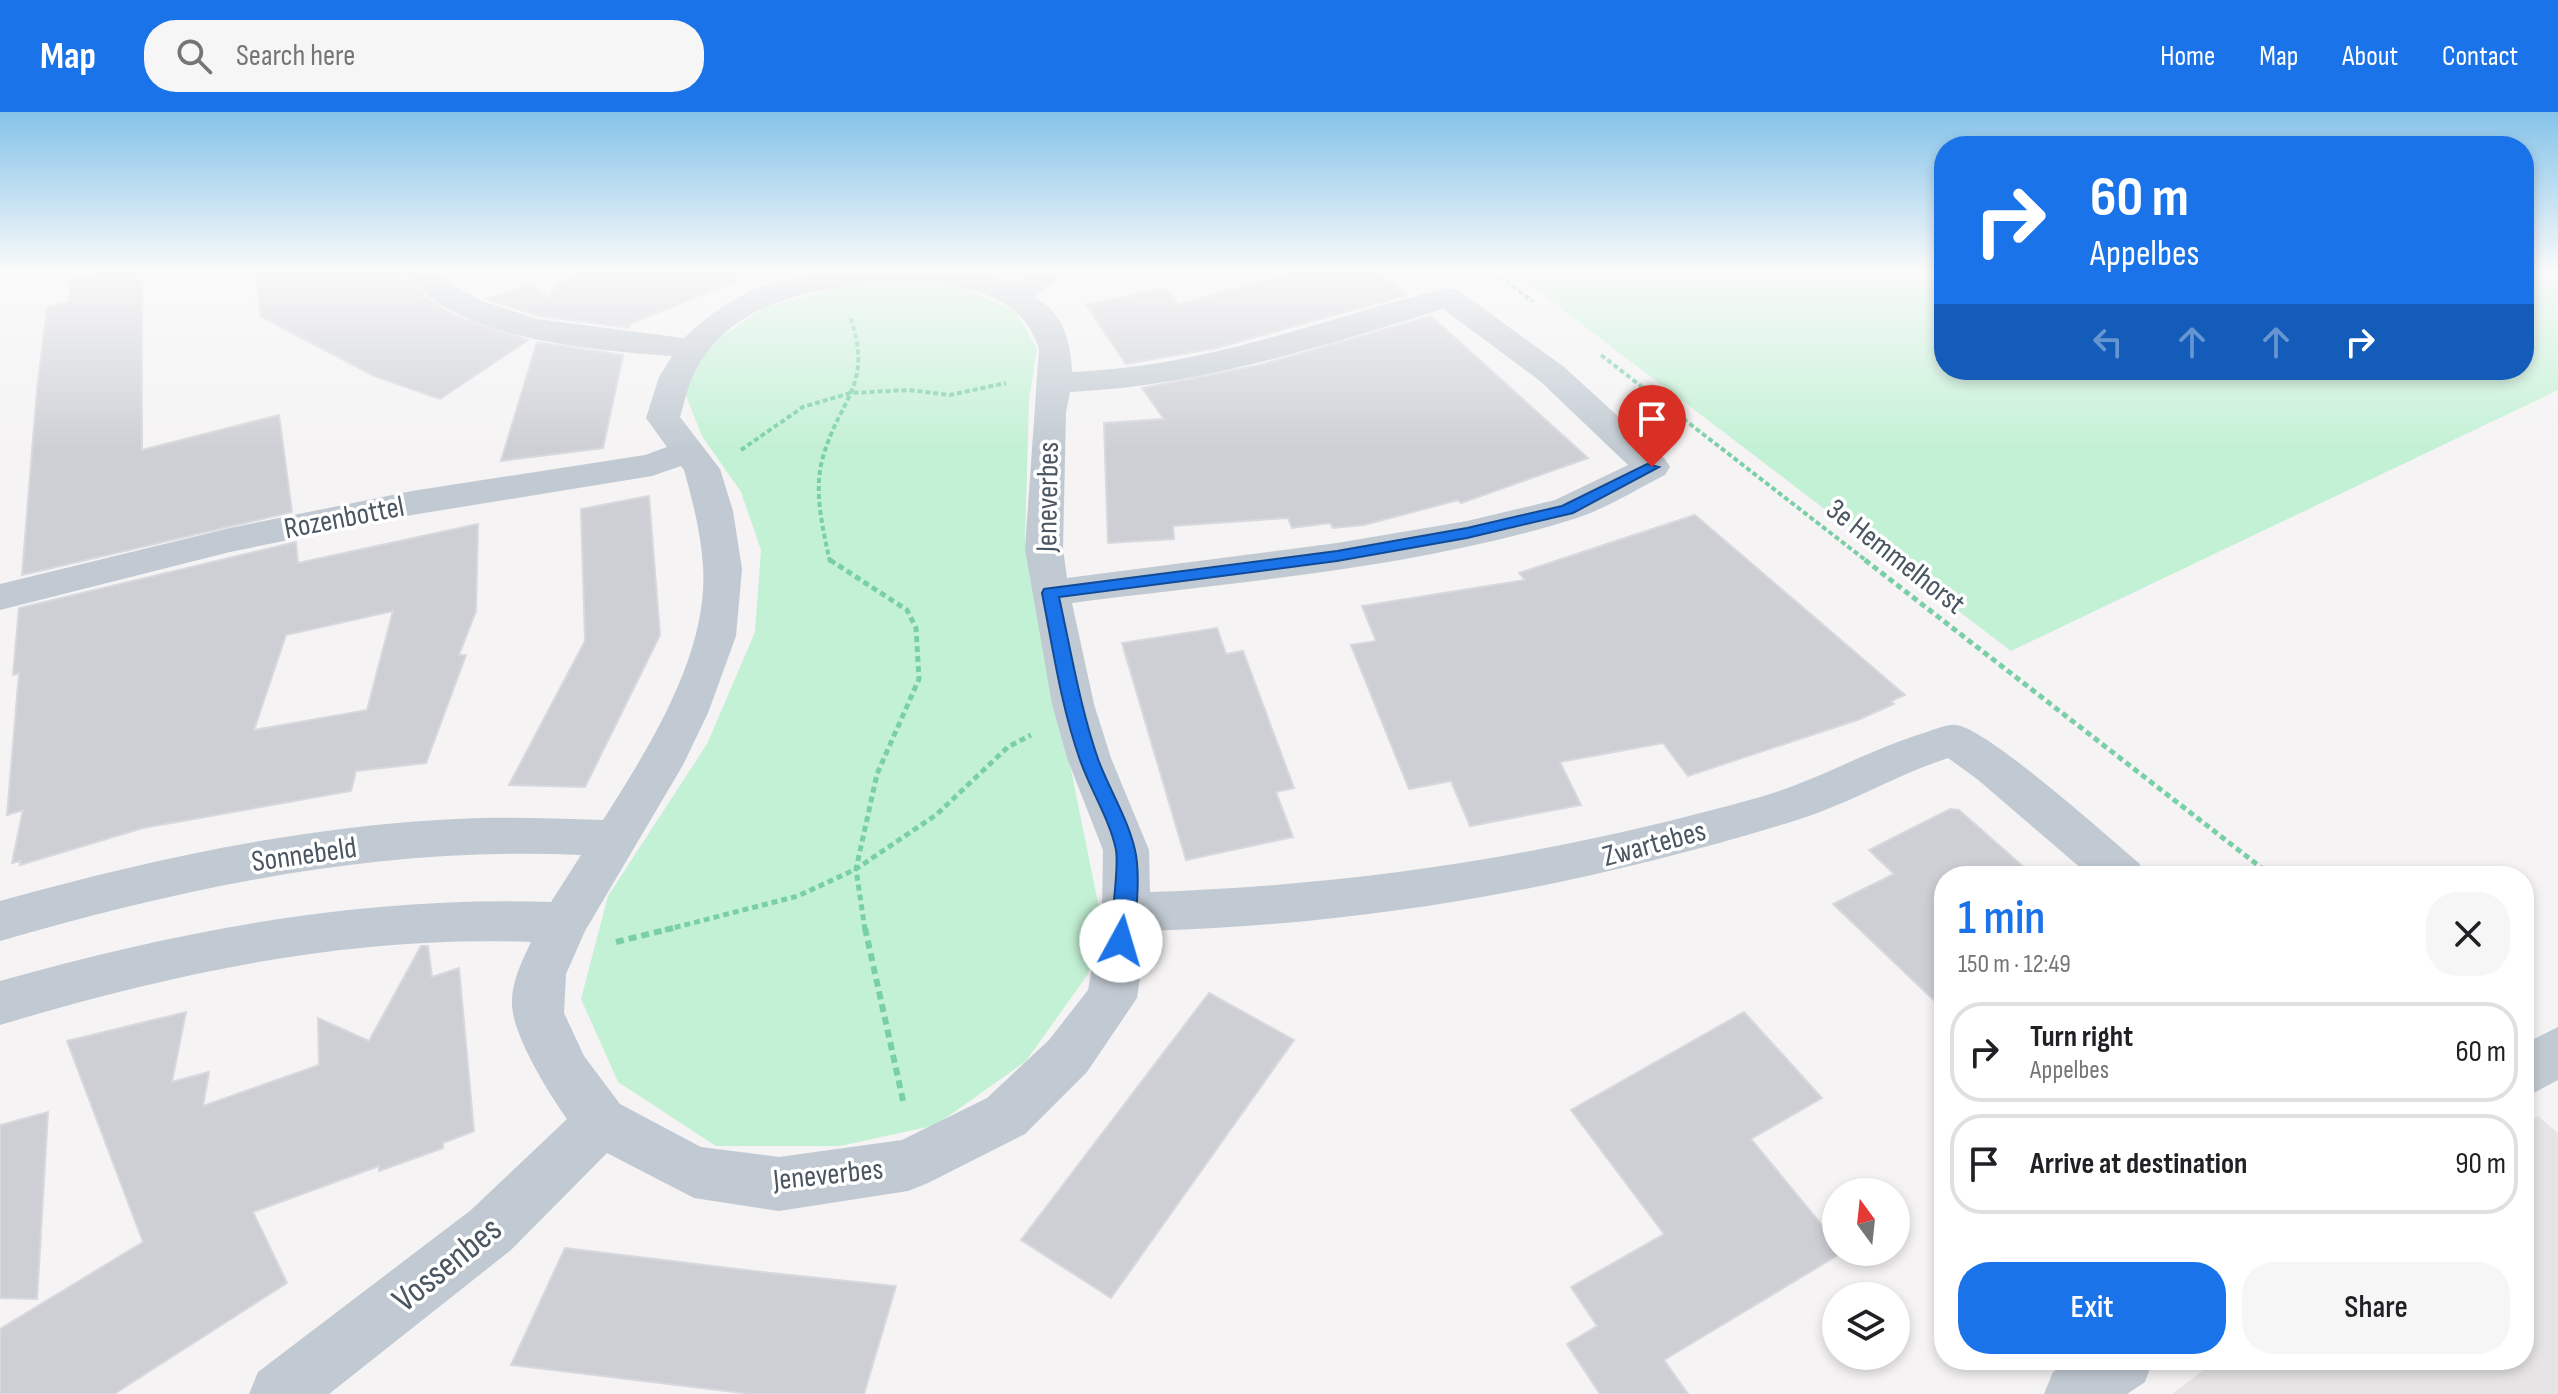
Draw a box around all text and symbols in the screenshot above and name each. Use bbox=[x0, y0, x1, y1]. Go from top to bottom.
search box bbox=[144, 20, 704, 92]
text: Map bbox=[40, 34, 96, 79]
icon: search bbox=[172, 34, 216, 78]
text: Search here bbox=[236, 38, 355, 74]
text: Home bbox=[2160, 40, 2215, 73]
text: Map bbox=[2259, 40, 2298, 73]
text: About bbox=[2342, 40, 2398, 73]
text: Contact bbox=[2442, 40, 2518, 73]
text: 60 m bbox=[2090, 165, 2189, 232]
icon: right bbox=[1958, 168, 2062, 272]
text: Appelbes bbox=[2090, 233, 2199, 276]
icon: left bbox=[2086, 320, 2130, 364]
icon: ahead bbox=[2170, 320, 2214, 364]
icon: ahead bbox=[2254, 320, 2298, 364]
icon: right bbox=[2338, 320, 2382, 364]
pin bbox=[1618, 385, 1686, 467]
icon: arrive bbox=[1630, 397, 1674, 441]
street label: Jeneverbes bbox=[1029, 442, 1067, 553]
street label: Rozenbottel bbox=[281, 489, 407, 547]
street label: 3e Hemmelhorst bbox=[1819, 491, 1972, 622]
street label: Zwartebes bbox=[1599, 813, 1710, 875]
street label: Sonnebeld bbox=[249, 830, 359, 880]
text: 1 min bbox=[1958, 890, 2045, 947]
button: close bbox=[2426, 892, 2510, 976]
position arrow bbox=[1079, 899, 1163, 983]
text: 150 m · 12:49 bbox=[1958, 949, 2071, 980]
text: Turn right bbox=[2030, 1019, 2133, 1055]
icon: right bbox=[1962, 1030, 2006, 1074]
text: 60 m bbox=[2455, 1034, 2506, 1070]
text: Appelbes bbox=[2030, 1055, 2109, 1086]
icon: arrive bbox=[1962, 1142, 2006, 1186]
text: Arrive at destination bbox=[2030, 1146, 2247, 1182]
text: 90 m bbox=[2455, 1146, 2506, 1182]
street label: Jeneverbes bbox=[770, 1151, 885, 1199]
north arrow bbox=[1822, 1178, 1910, 1266]
map controls bbox=[1822, 1178, 1910, 1370]
street label: Vossenbes bbox=[384, 1208, 511, 1322]
button: Exit bbox=[1958, 1262, 2226, 1354]
button: Share bbox=[2242, 1262, 2510, 1354]
button: layers bbox=[1822, 1282, 1910, 1370]

